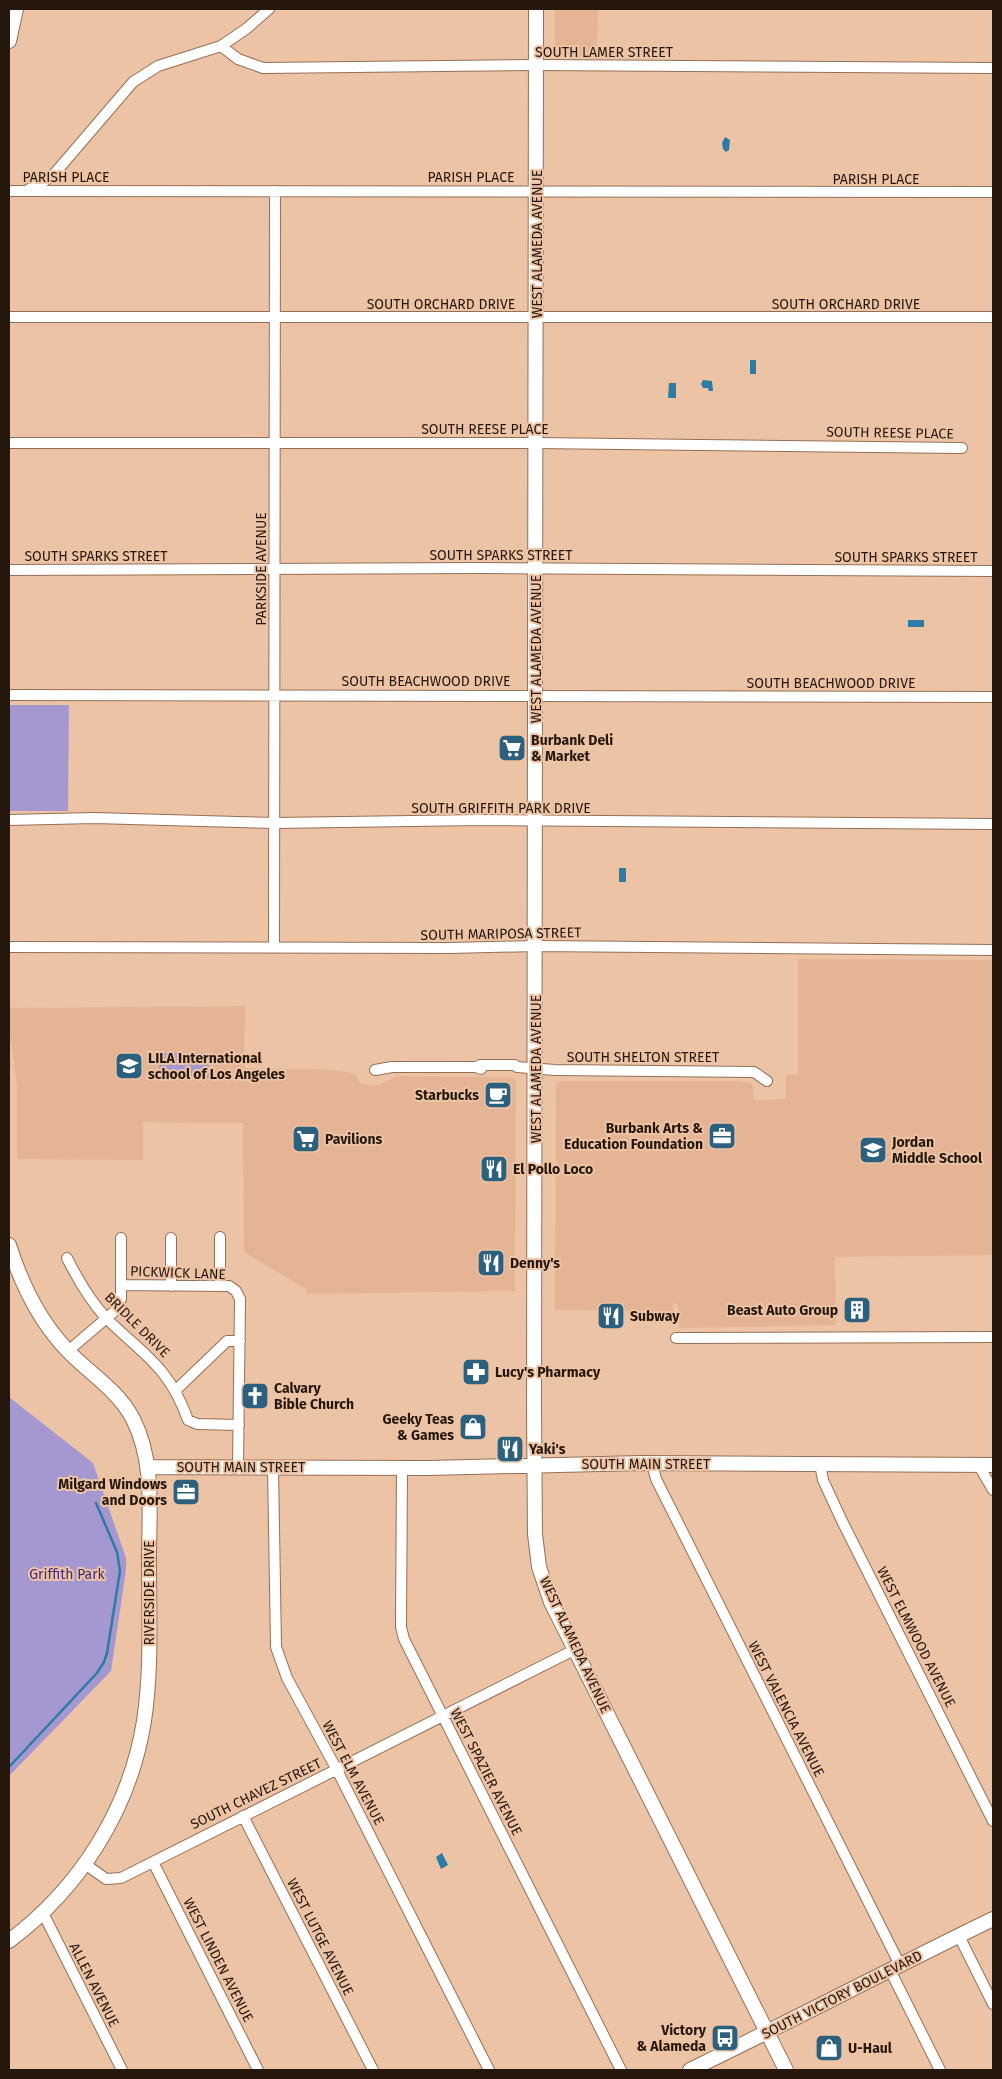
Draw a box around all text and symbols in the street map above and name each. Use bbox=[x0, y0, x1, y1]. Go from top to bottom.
street label: SOUTH LAMER STREET bbox=[535, 44, 674, 61]
street label: PARISH PLACE bbox=[22, 169, 110, 186]
street label: PARISH PLACE bbox=[427, 169, 515, 186]
street label: WEST ALAMEDA AVENUE bbox=[529, 170, 546, 318]
street label: PARISH PLACE bbox=[832, 171, 920, 188]
street label: SOUTH ORCHARD DRIVE bbox=[367, 296, 515, 313]
street label: SOUTH ORCHARD DRIVE bbox=[772, 296, 920, 313]
street label: SOUTH REESE PLACE bbox=[421, 421, 549, 438]
street label: SOUTH REESE PLACE bbox=[826, 423, 954, 443]
street label: PARKSIDE AVENUE bbox=[253, 512, 270, 626]
street label: SOUTH SPARKS STREET bbox=[429, 547, 573, 564]
street label: SOUTH SPARKS STREET bbox=[24, 548, 168, 565]
street label: SOUTH SPARKS STREET bbox=[834, 549, 978, 566]
street label: WEST ALAMEDA AVENUE bbox=[528, 575, 545, 723]
street label: SOUTH BEACHWOOD DRIVE bbox=[342, 673, 510, 690]
street label: SOUTH BEACHWOOD DRIVE bbox=[747, 675, 915, 692]
place label: Burbank Deli & Market bbox=[531, 732, 613, 765]
supermarket icon: Burbank Deli & Market bbox=[497, 733, 527, 763]
street label: SOUTH GRIFFITH PARK DRIVE bbox=[411, 800, 591, 817]
street label: SOUTH MARIPOSA STREET bbox=[420, 924, 582, 944]
street label: WEST ALAMEDA AVENUE bbox=[528, 995, 545, 1143]
street label: SOUTH SHELTON STREET bbox=[567, 1049, 720, 1066]
place label: LILA International school of Los Angeles bbox=[148, 1050, 285, 1083]
school or university icon: LILA International school of Los Angeles bbox=[114, 1051, 144, 1081]
cafe icon: Starbucks bbox=[483, 1080, 513, 1110]
place label: Starbucks bbox=[415, 1087, 479, 1104]
place label: Burbank Arts & Education Foundation bbox=[564, 1120, 703, 1153]
office icon: Burbank Arts & Education Foundation bbox=[707, 1121, 737, 1151]
supermarket icon: Pavilions bbox=[291, 1124, 321, 1154]
place label: Pavilions bbox=[325, 1131, 383, 1148]
place label: Jordan Middle School bbox=[891, 1134, 983, 1167]
school or university icon: Jordan Middle School bbox=[858, 1135, 888, 1165]
restaurant icon: El Pollo Loco bbox=[479, 1154, 509, 1184]
place label: El Pollo Loco bbox=[513, 1161, 593, 1178]
restaurant icon: Denny's bbox=[476, 1248, 506, 1278]
place label: Denny's bbox=[510, 1255, 560, 1272]
street label: PICKWICK LANE bbox=[130, 1263, 226, 1283]
street label: BRIDLE DRIVE bbox=[101, 1289, 173, 1361]
building icon: Beast Auto Group bbox=[842, 1295, 872, 1325]
restaurant icon: Subway bbox=[596, 1301, 626, 1331]
place label: Beast Auto Group bbox=[727, 1302, 838, 1319]
place label: Subway bbox=[630, 1308, 680, 1325]
pharmacy icon: Lucy's Pharmacy bbox=[461, 1357, 491, 1387]
place label: Lucy's Pharmacy bbox=[495, 1364, 601, 1381]
place label: Calvary Bible Church bbox=[274, 1380, 354, 1413]
church icon: Calvary Bible Church bbox=[240, 1381, 270, 1411]
place label: Geeky Teas & Games bbox=[383, 1411, 454, 1444]
shop icon: Geeky Teas & Games bbox=[458, 1412, 488, 1442]
restaurant icon: Yaki's bbox=[495, 1434, 525, 1464]
place label: Yaki's bbox=[528, 1441, 566, 1458]
street label: SOUTH MAIN STREET bbox=[582, 1456, 711, 1473]
street label: SOUTH MAIN STREET bbox=[177, 1459, 306, 1476]
place label: Milgard Windows and Doors bbox=[58, 1476, 167, 1509]
office icon: Milgard Windows and Doors bbox=[171, 1477, 201, 1507]
street label: RIVERSIDE DRIVE bbox=[141, 1540, 158, 1646]
street label: WEST ELMWOOD AVENUE bbox=[873, 1564, 959, 1710]
park label: Griffith Park bbox=[29, 1566, 106, 1583]
street label: WEST ALAMEDA AVENUE bbox=[536, 1574, 614, 1716]
street label: WEST VALENCIA AVENUE bbox=[744, 1638, 828, 1780]
street label: WEST SPAZIER AVENUE bbox=[446, 1705, 526, 1839]
street label: WEST ELM AVENUE bbox=[318, 1718, 388, 1828]
street label: SOUTH CHAVEZ STREET bbox=[188, 1755, 325, 1833]
street label: WEST LUTGE AVENUE bbox=[283, 1876, 357, 1998]
street label: WEST LINDEN AVENUE bbox=[179, 1895, 257, 2025]
street label: ALLEN AVENUE bbox=[66, 1940, 122, 2030]
street label: SOUTH VICTORY BOULEVARD bbox=[759, 1947, 925, 2043]
place label: Victory & Alameda bbox=[636, 2022, 707, 2055]
bus stop icon: Victory & Alameda bbox=[710, 2023, 740, 2053]
shop icon: U-Haul bbox=[814, 2033, 844, 2063]
place label: U-Haul bbox=[848, 2040, 893, 2057]

